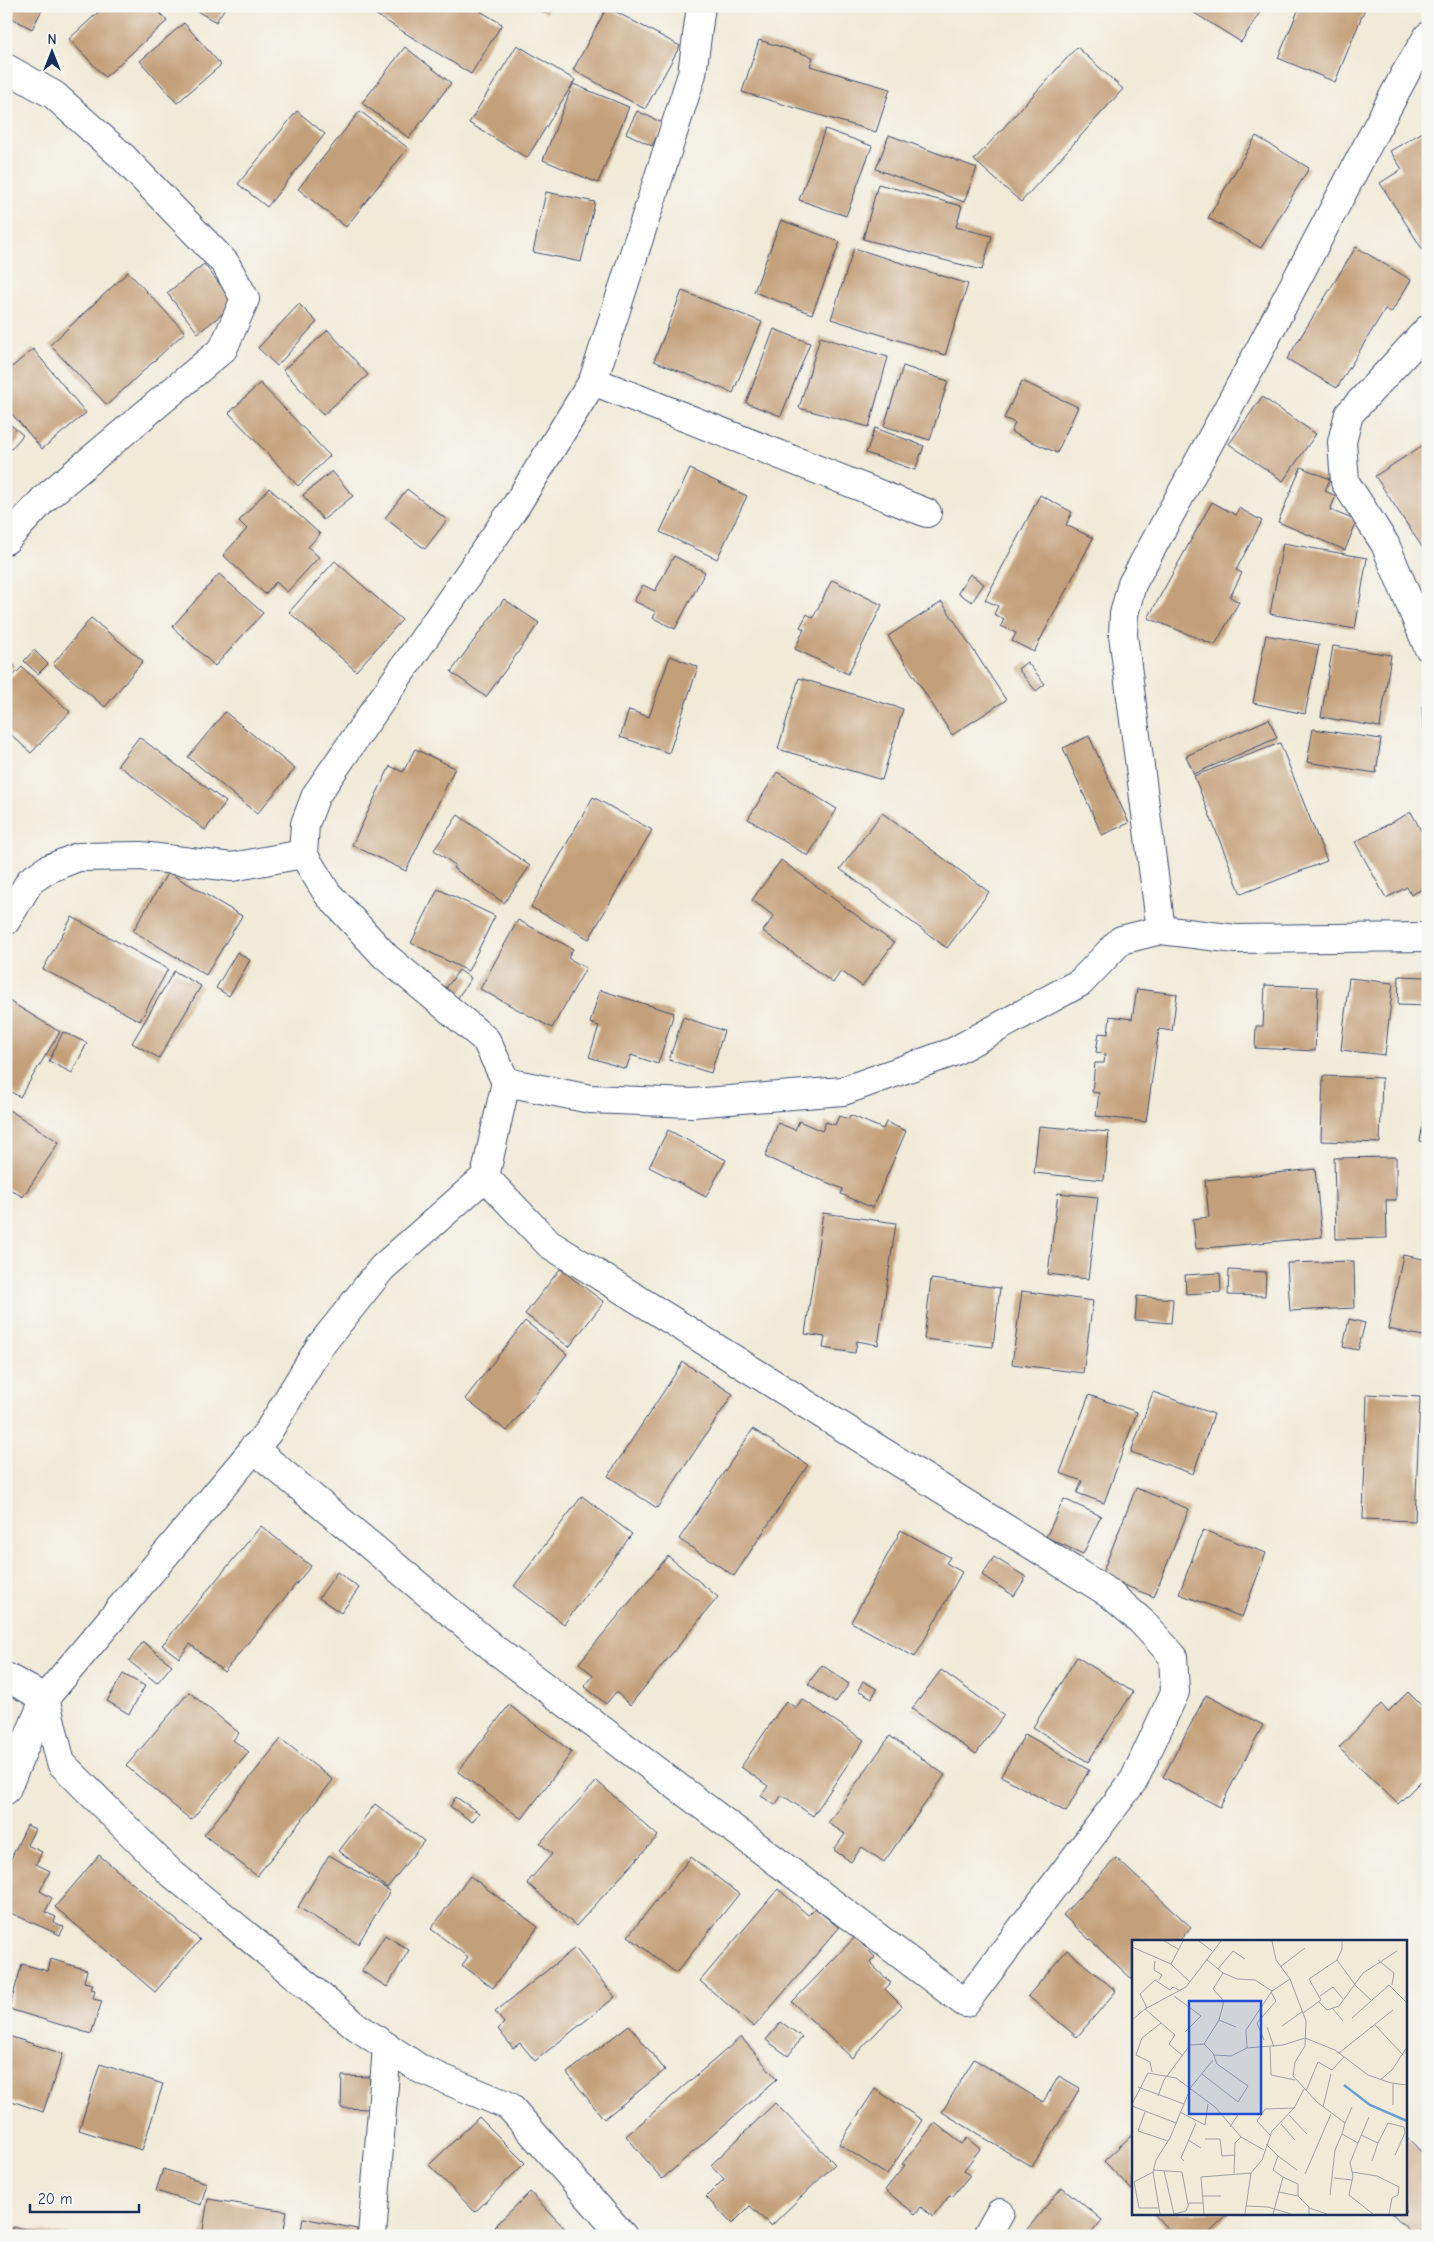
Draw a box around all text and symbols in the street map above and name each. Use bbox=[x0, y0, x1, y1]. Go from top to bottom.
north arrow bbox=[28, 28, 78, 78]
text: N bbox=[47, 31, 57, 48]
inset map bbox=[1132, 1940, 1406, 2214]
scale bar bbox=[30, 2182, 139, 2214]
text: 20 m bbox=[38, 2190, 72, 2208]

